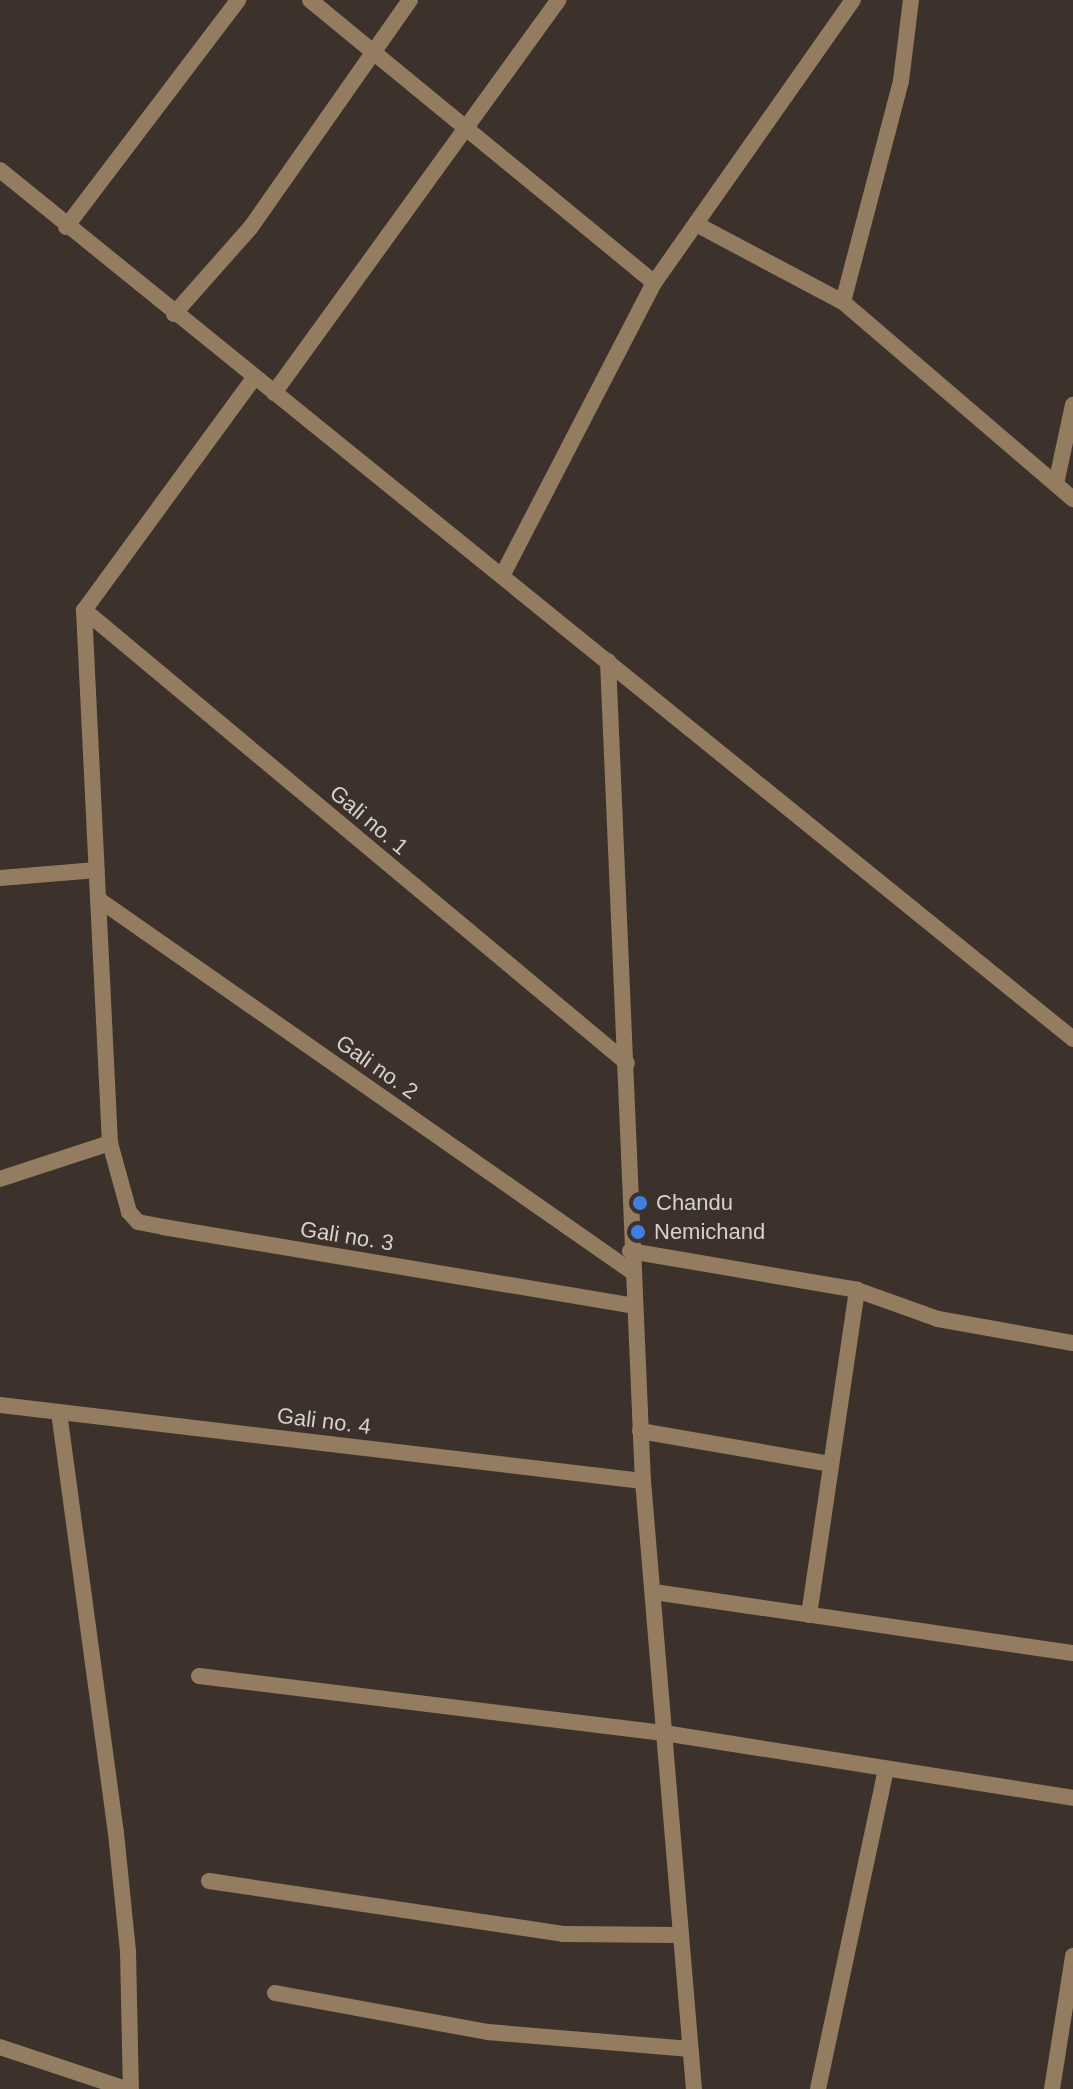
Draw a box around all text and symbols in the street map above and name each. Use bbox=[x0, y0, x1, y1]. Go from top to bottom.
street label: Gali no. 1 bbox=[324, 780, 414, 860]
street label: Gali no. 2 bbox=[331, 1029, 423, 1105]
place label: Chandu bbox=[656, 1190, 733, 1216]
marker: Chandu bbox=[631, 1194, 649, 1212]
street label: Gali no. 3 bbox=[298, 1216, 396, 1256]
place label: Nemichand bbox=[654, 1219, 765, 1245]
marker: Nemichand bbox=[629, 1223, 647, 1241]
street label: Gali no. 4 bbox=[276, 1402, 372, 1440]

